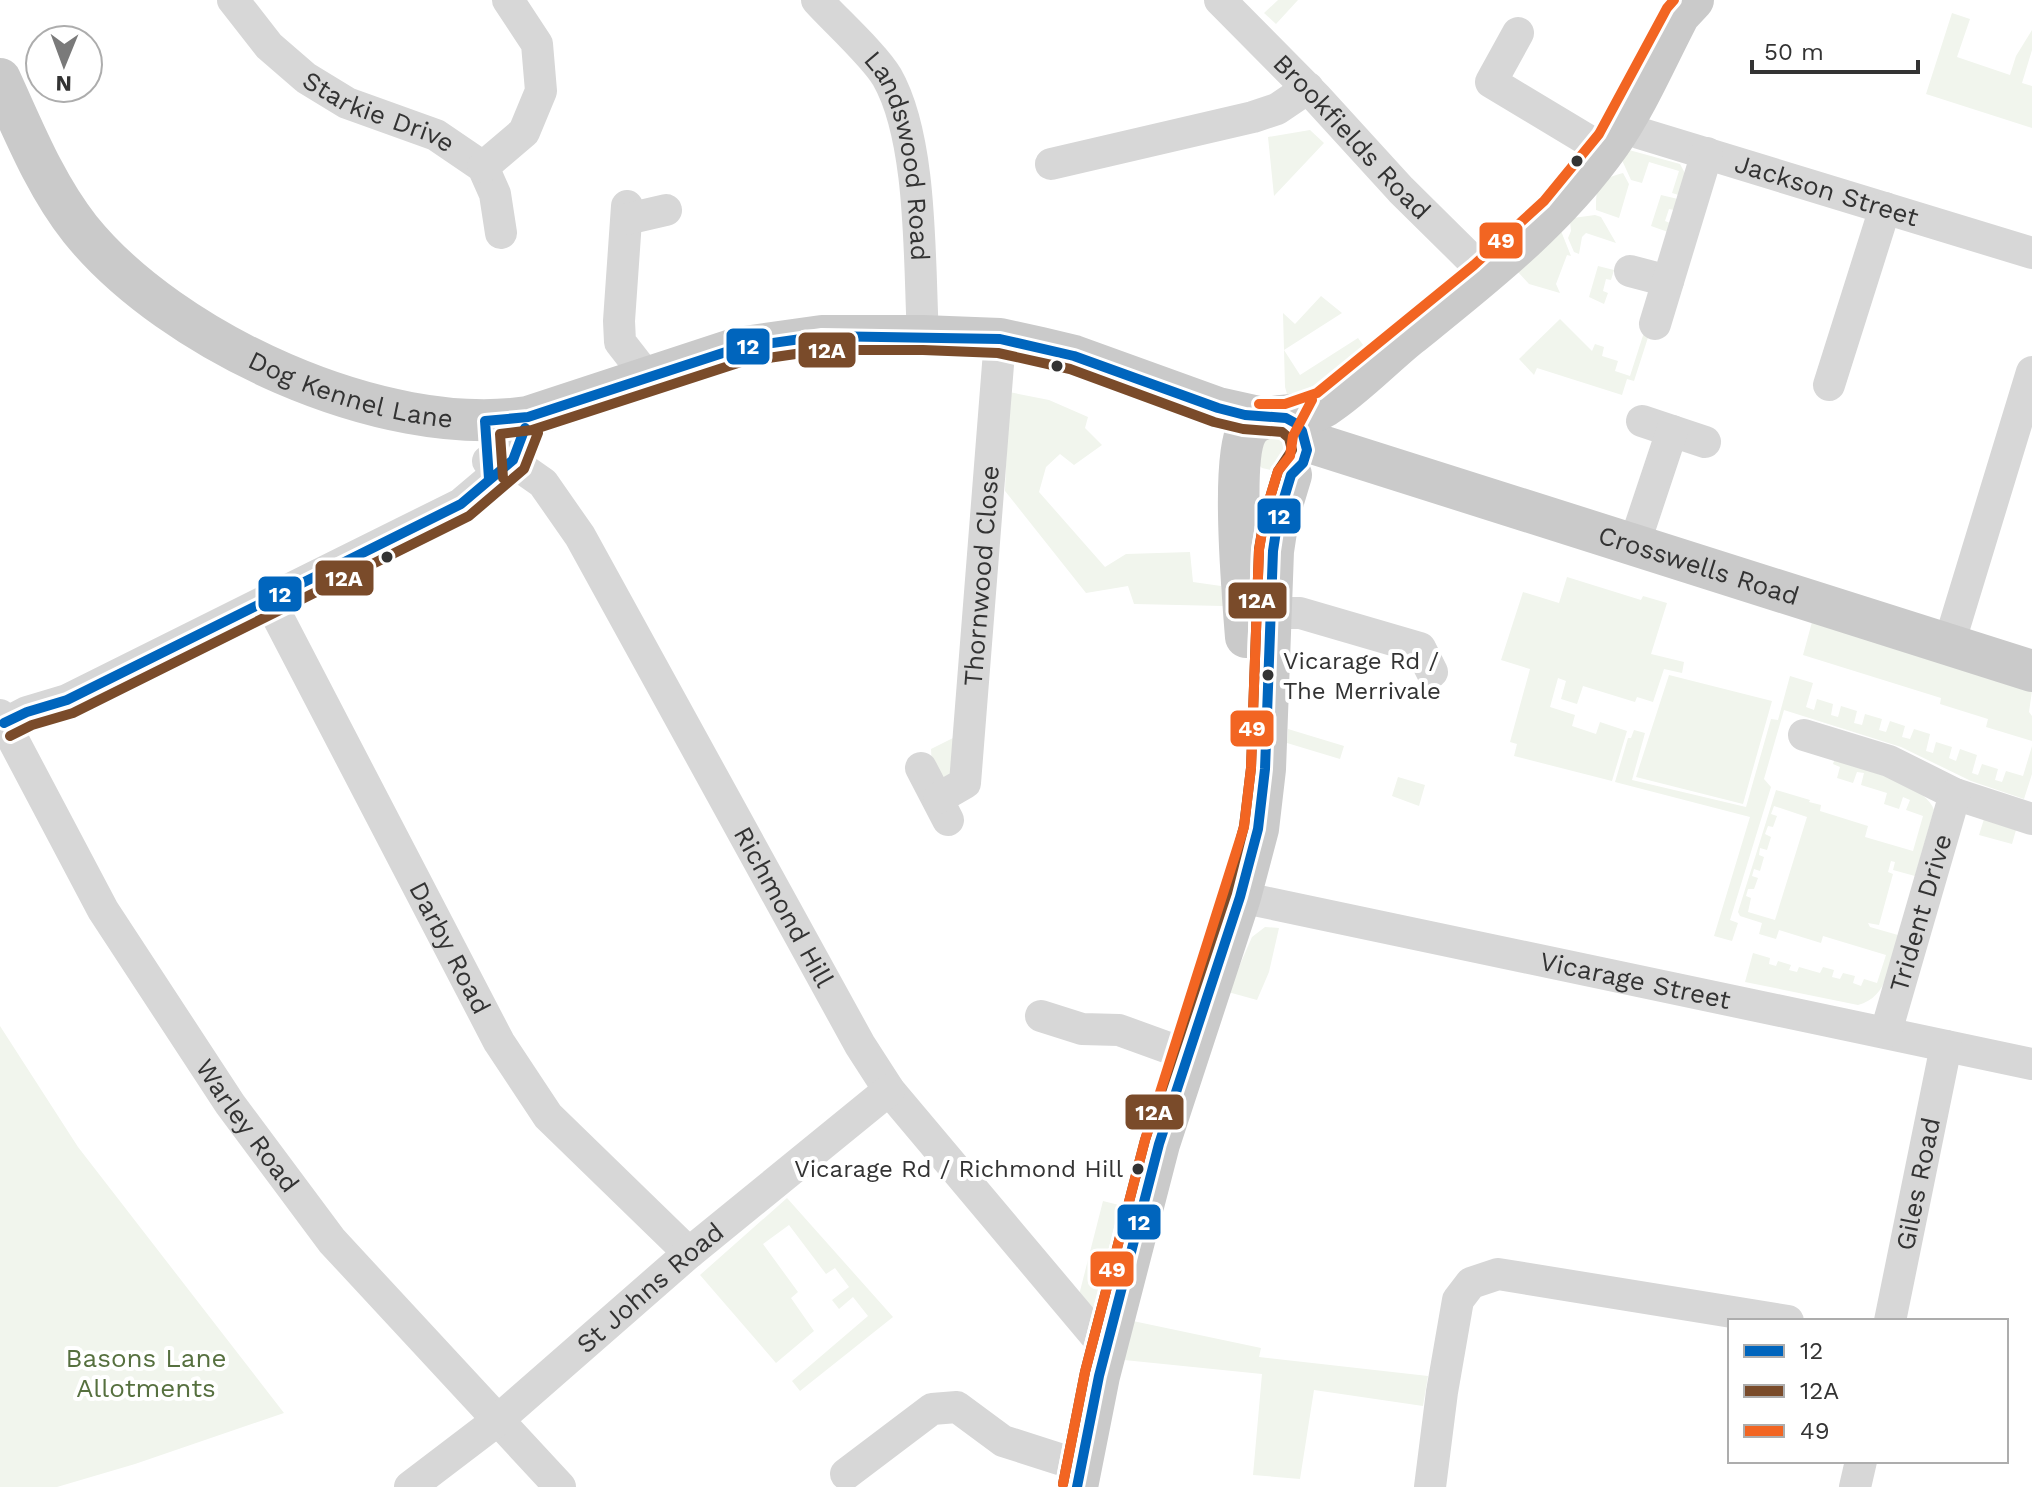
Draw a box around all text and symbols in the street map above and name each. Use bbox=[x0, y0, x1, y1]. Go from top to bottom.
north arrow bbox=[24, 24, 104, 104]
scale bar bbox=[1752, 24, 1918, 74]
text: 50 m bbox=[1764, 38, 1824, 66]
street label: Landswood Road bbox=[858, 45, 935, 261]
street label: Brookfields Road bbox=[1267, 48, 1437, 226]
street label: Starkie Drive bbox=[297, 65, 461, 158]
text: N bbox=[55, 71, 72, 96]
street label: Jackson Street bbox=[1731, 148, 1922, 233]
unlabelled marker bbox=[1569, 153, 1585, 169]
line badge: 49 bbox=[1478, 221, 1524, 260]
text: 49 bbox=[1487, 228, 1515, 253]
line badge: 12 bbox=[725, 327, 771, 366]
line badge: 12A bbox=[797, 331, 857, 369]
text: 12 bbox=[737, 334, 759, 359]
text: 12A bbox=[808, 338, 846, 363]
street label: Dog Kennel Lane bbox=[244, 345, 454, 434]
unlabelled marker bbox=[1049, 358, 1065, 374]
street label: Thornwood Close bbox=[958, 464, 1005, 687]
line badge: 12 bbox=[1256, 497, 1302, 535]
text: 12 bbox=[1268, 504, 1290, 529]
street label: Crosswells Road bbox=[1595, 520, 1803, 611]
unlabelled marker bbox=[379, 549, 395, 565]
line badge: 12A bbox=[314, 559, 375, 597]
text: 12A bbox=[325, 566, 363, 591]
line badge: 12 bbox=[257, 575, 303, 613]
line badge: 12A bbox=[1227, 581, 1288, 620]
text: 12 bbox=[269, 582, 291, 607]
text: 12A bbox=[1238, 588, 1276, 613]
place label: Vicarage Rd / The Merrivale bbox=[1283, 647, 1441, 705]
marker: Vicarage Rd / The Merrivale bbox=[1260, 667, 1276, 683]
line badge: 49 bbox=[1229, 709, 1275, 748]
text: 49 bbox=[1238, 716, 1266, 741]
street label: Richmond Hill bbox=[728, 821, 840, 992]
street label: Trident Drive bbox=[1883, 830, 1958, 995]
street label: Darby Road bbox=[403, 876, 497, 1019]
street label: Vicarage Street bbox=[1537, 946, 1733, 1015]
street label: Warley Road bbox=[190, 1053, 305, 1198]
line badge: 12A bbox=[1124, 1093, 1185, 1131]
text: 12A bbox=[1135, 1100, 1173, 1125]
street label: Giles Road bbox=[1890, 1115, 1946, 1253]
place label: Vicarage Rd / Richmond Hill bbox=[794, 1155, 1124, 1183]
marker: Vicarage Rd / Richmond Hill bbox=[1130, 1161, 1146, 1177]
line badge: 12 bbox=[1116, 1203, 1162, 1241]
text: 12 bbox=[1128, 1210, 1150, 1235]
street label: St Johns Road bbox=[570, 1216, 729, 1359]
line badge: 49 bbox=[1089, 1250, 1135, 1288]
text: 49 bbox=[1098, 1257, 1126, 1282]
legend bbox=[1728, 1319, 2008, 1463]
text: 12 bbox=[1800, 1337, 1823, 1365]
park label: Basons Lane Allotments bbox=[65, 1343, 227, 1403]
text: 12A bbox=[1800, 1377, 1839, 1405]
text: 49 bbox=[1800, 1417, 1829, 1445]

